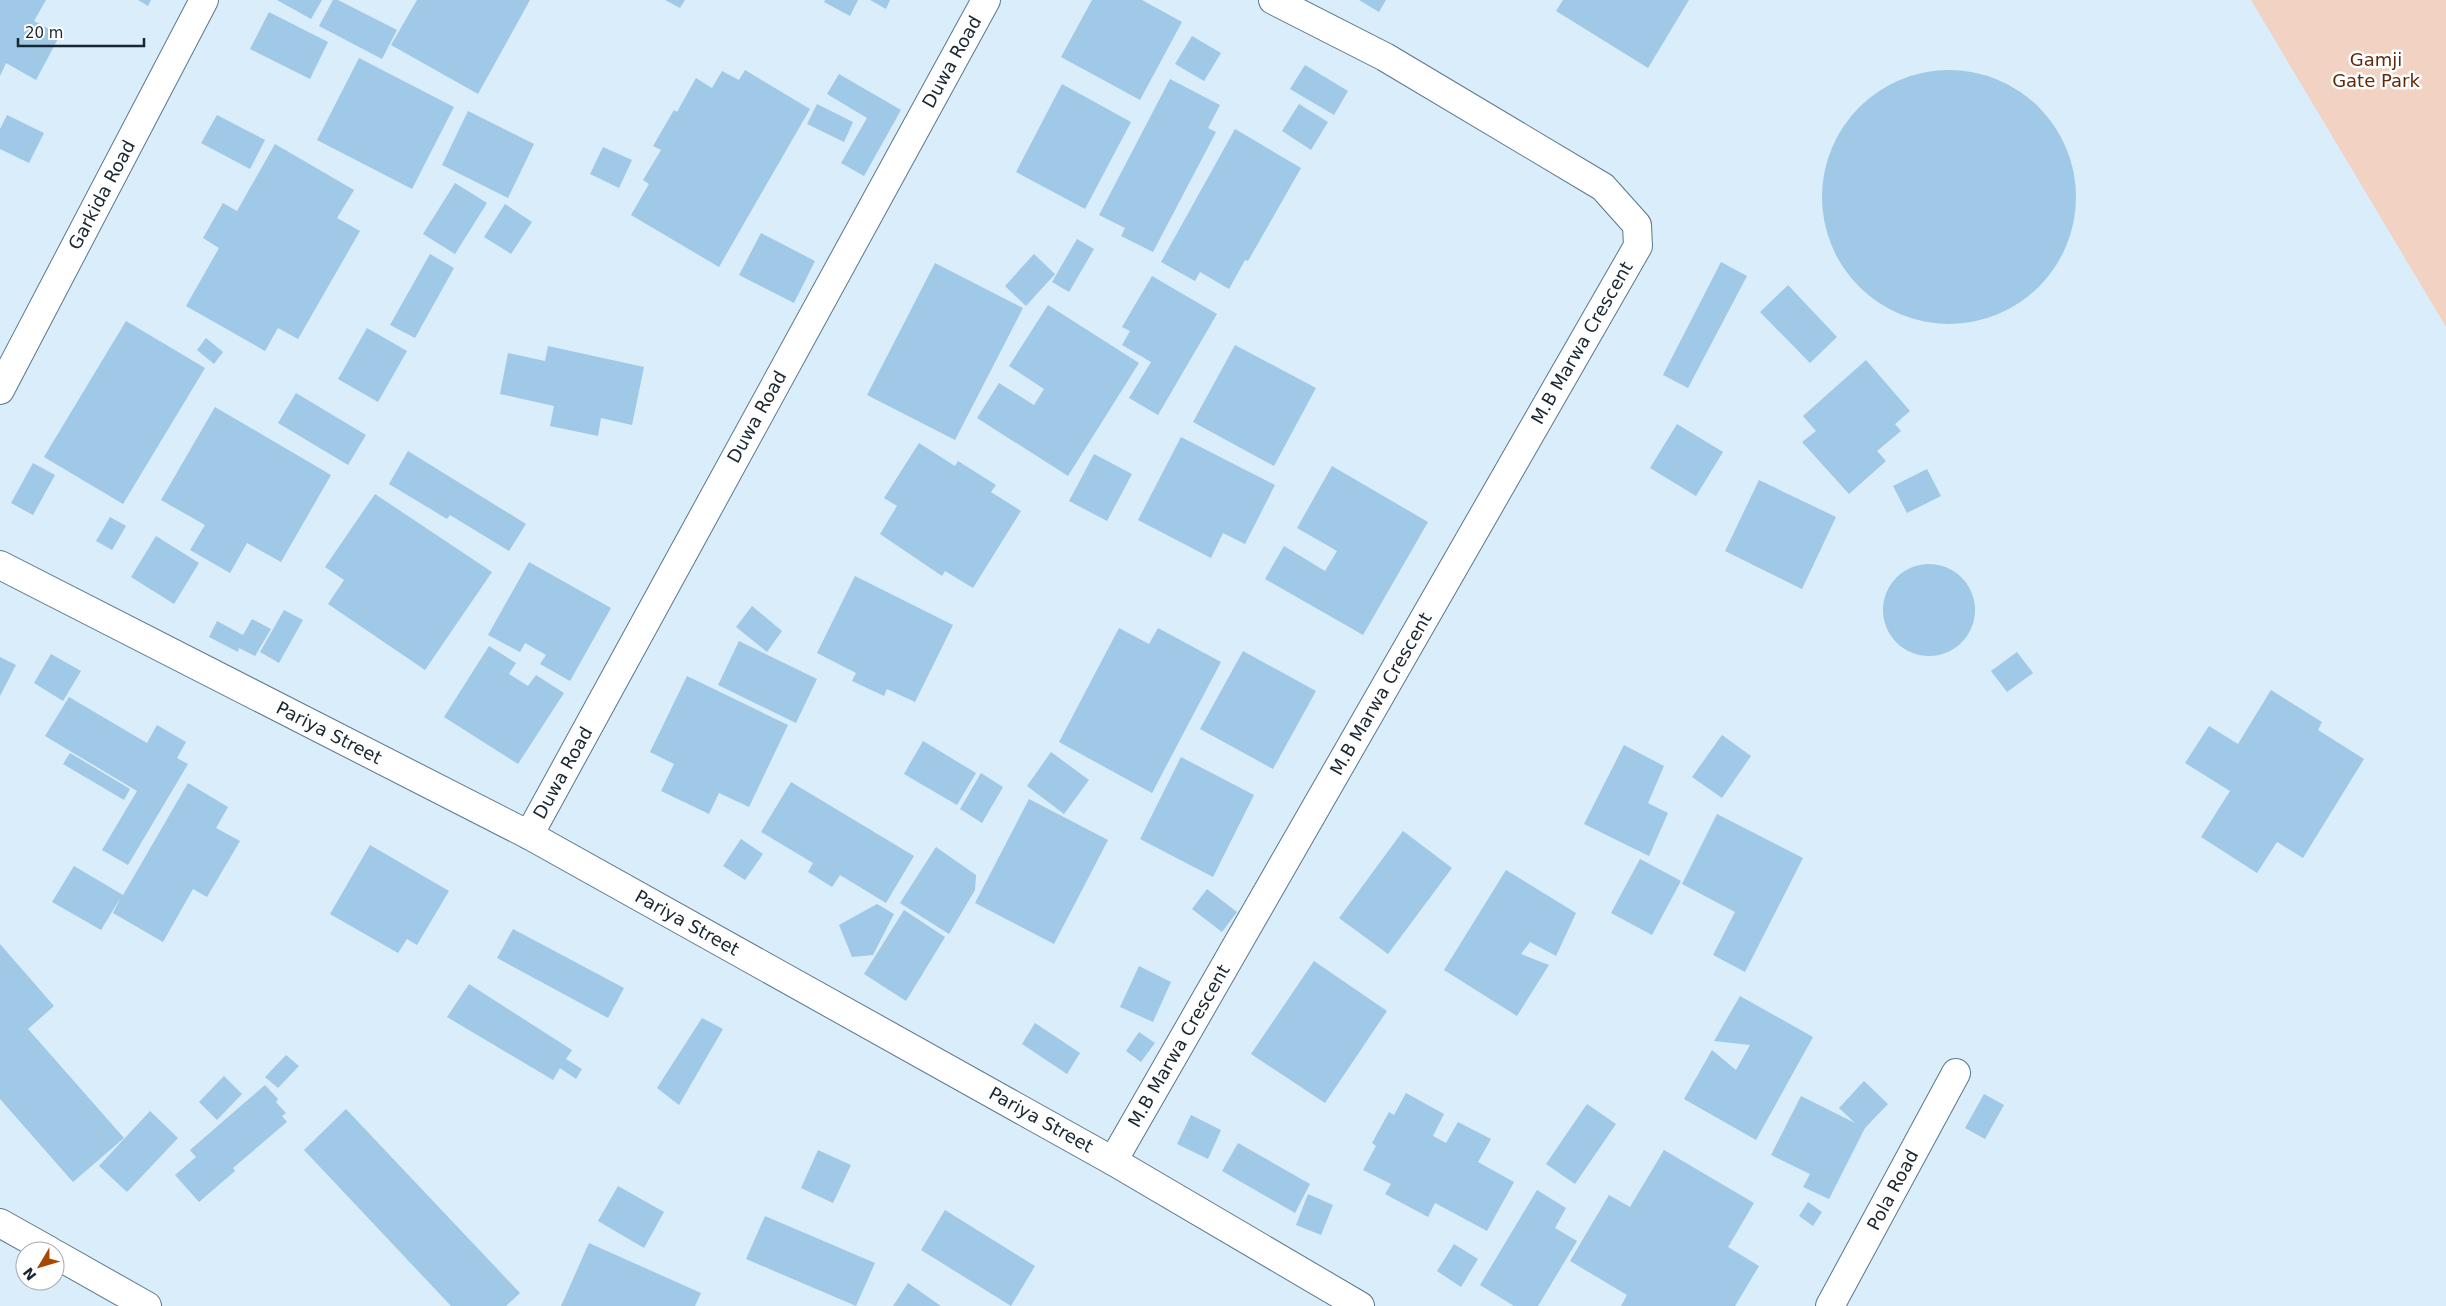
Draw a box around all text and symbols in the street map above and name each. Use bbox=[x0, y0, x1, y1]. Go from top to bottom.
street label: Duwa Road bbox=[918, 12, 985, 111]
scale bar bbox=[18, 15, 144, 47]
text: 20 m bbox=[25, 24, 63, 42]
park label: Gamji Gate Park bbox=[2332, 49, 2420, 91]
street label: Garkida Road bbox=[64, 136, 139, 253]
street label: M.B Marwa Crescent bbox=[1526, 258, 1637, 428]
street label: Duwa Road bbox=[723, 367, 790, 466]
street label: M.B Marwa Crescent bbox=[1325, 609, 1436, 779]
street label: Pariya Street bbox=[273, 697, 385, 768]
street label: Duwa Road bbox=[529, 723, 596, 822]
street label: Pariya Street bbox=[632, 885, 743, 960]
street label: M.B Marwa Crescent bbox=[1123, 961, 1234, 1131]
street label: Pariya Street bbox=[986, 1082, 1097, 1157]
street label: Pola Road bbox=[1863, 1146, 1923, 1234]
north arrow bbox=[15, 1241, 65, 1291]
text: N bbox=[20, 1264, 40, 1284]

